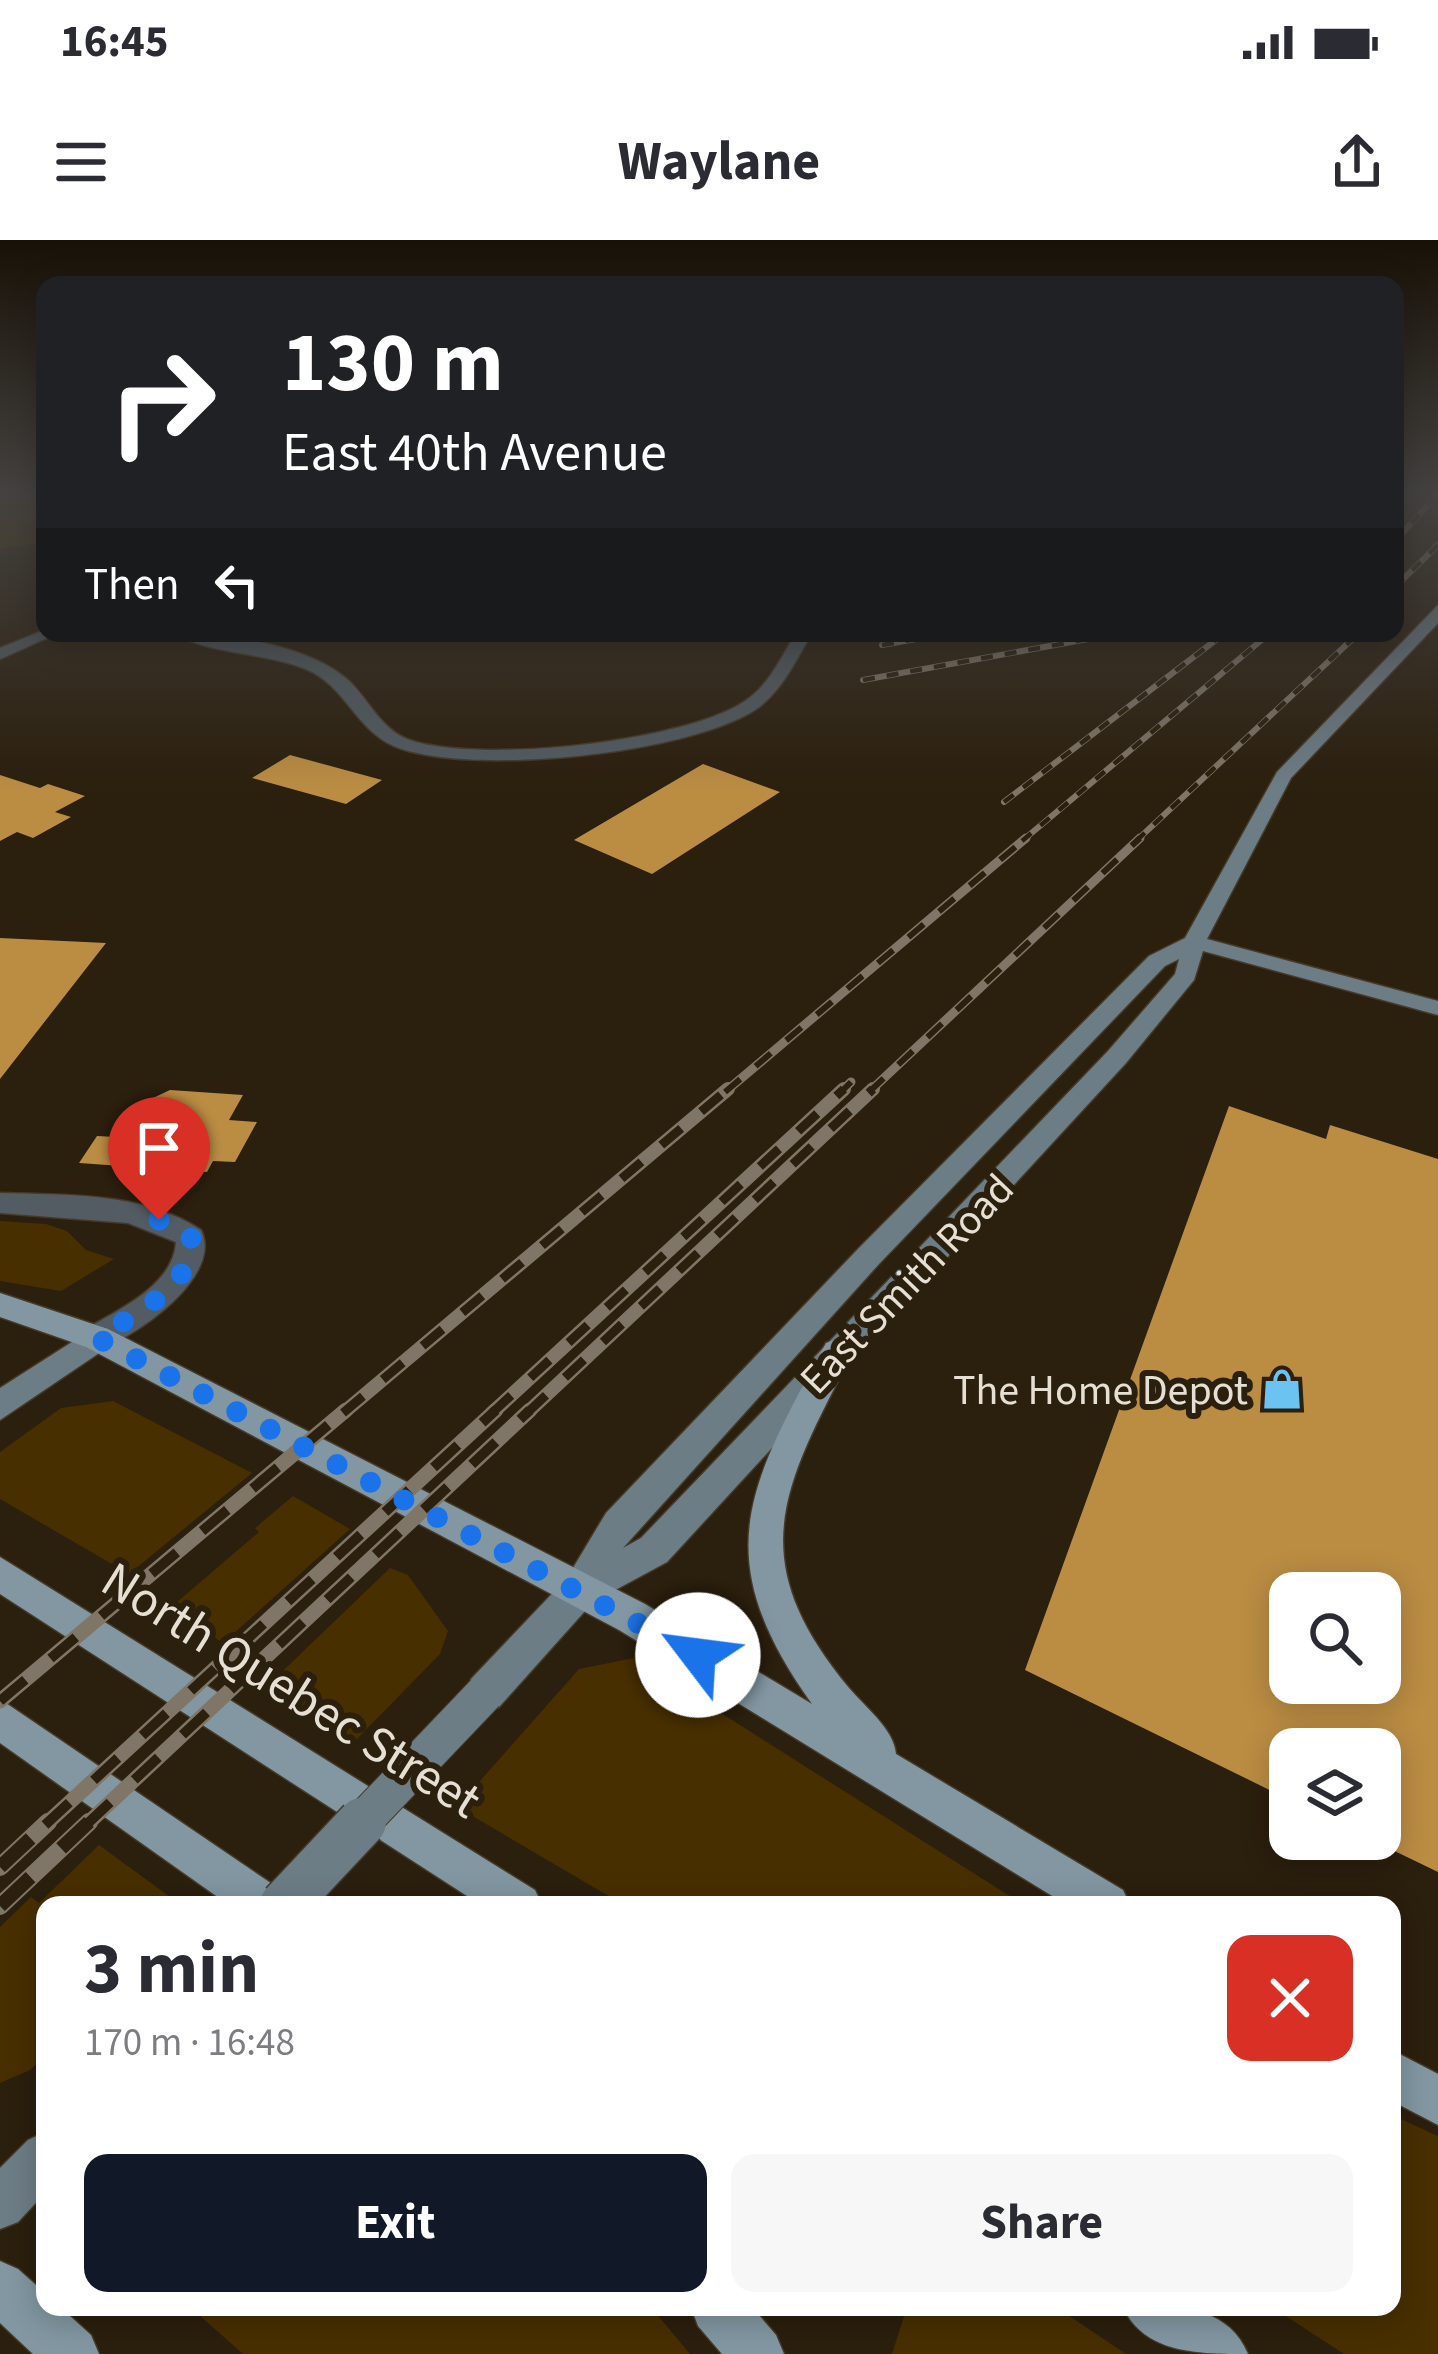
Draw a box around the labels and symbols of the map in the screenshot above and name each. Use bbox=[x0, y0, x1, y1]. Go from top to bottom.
pin bbox=[108, 1097, 210, 1220]
street label: East Smith Road bbox=[787, 1161, 1028, 1408]
place label: The Home Depot bbox=[953, 1361, 1248, 1421]
shop icon: The Home Depot bbox=[1259, 1366, 1305, 1412]
street label: North Quebec Street bbox=[87, 1545, 495, 1837]
position arrow bbox=[635, 1592, 761, 1718]

